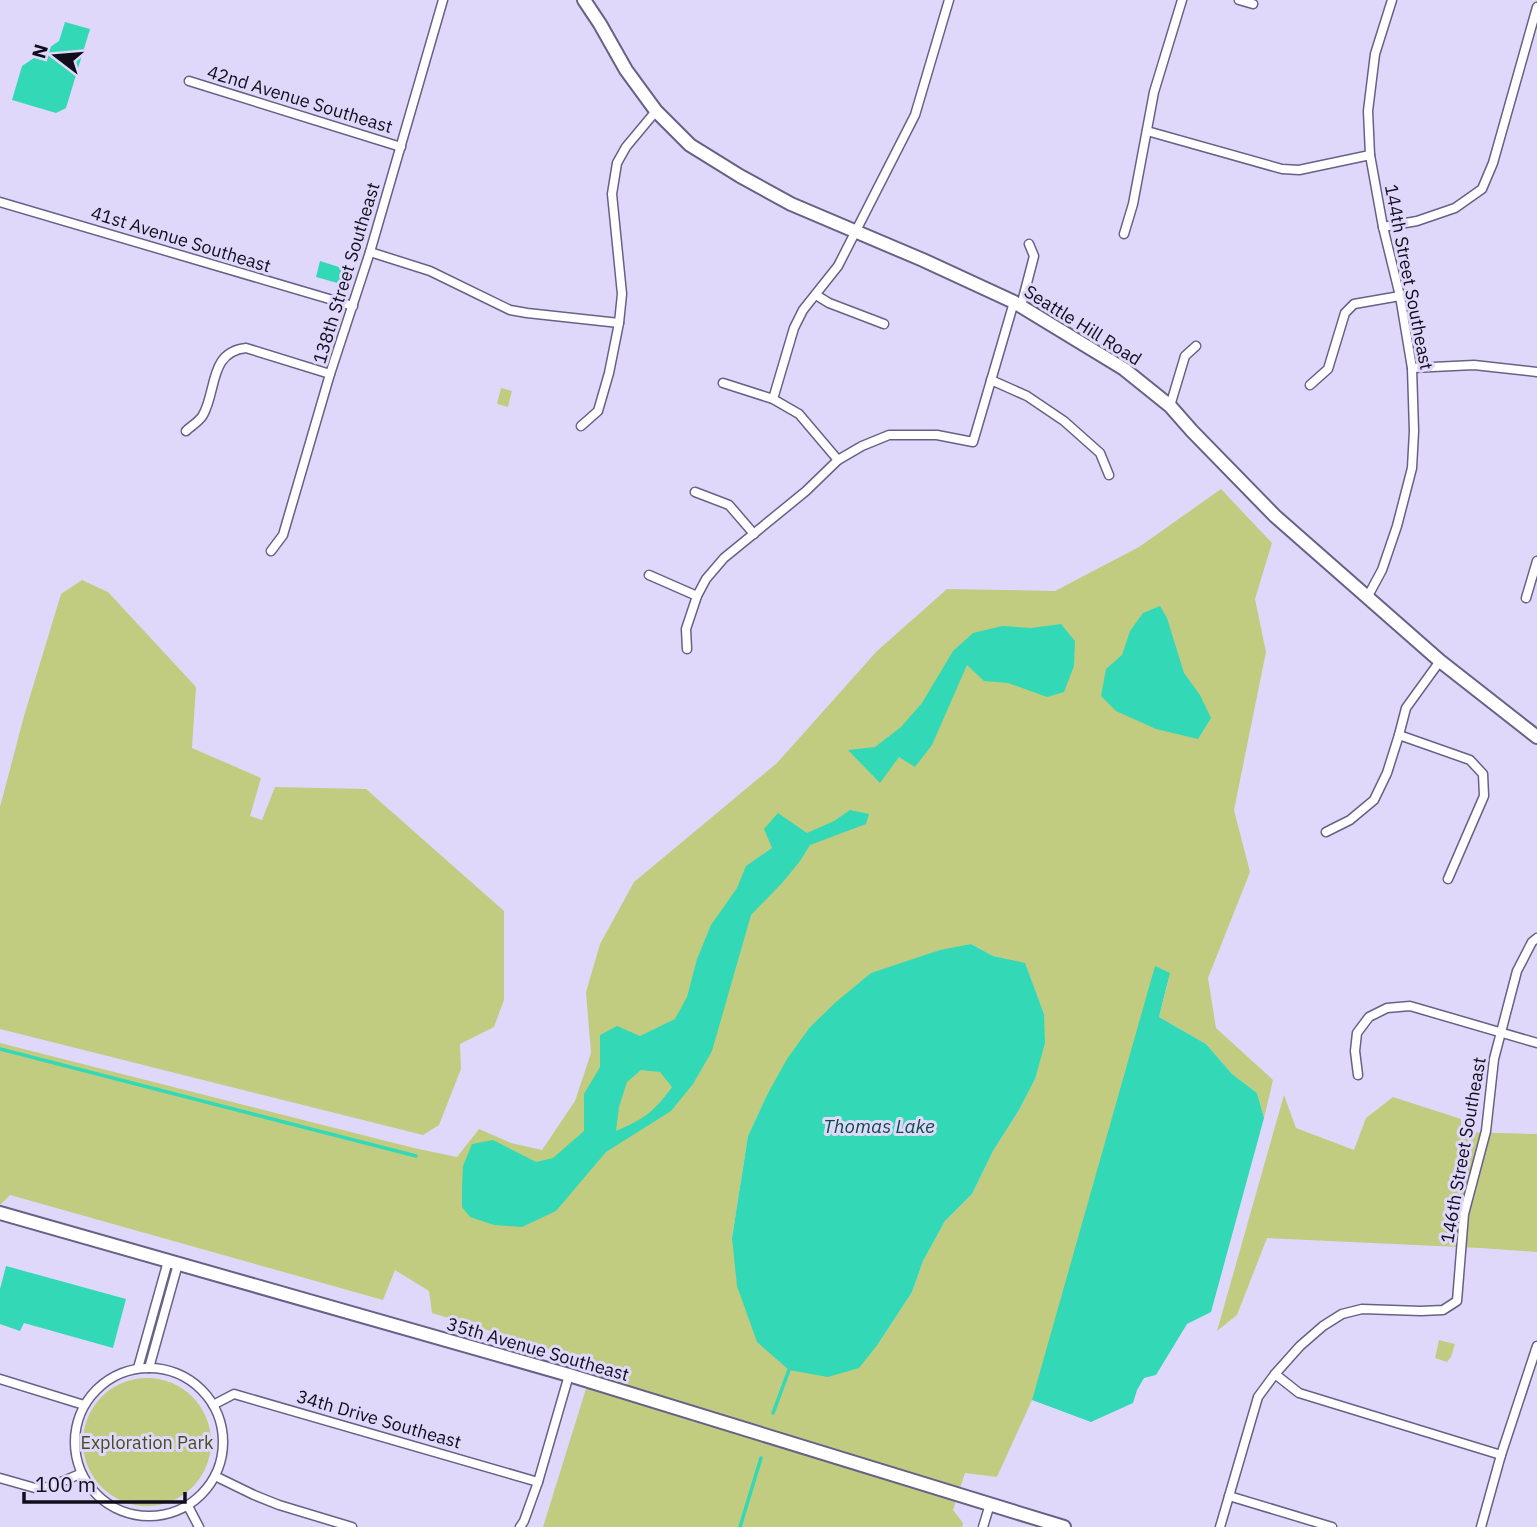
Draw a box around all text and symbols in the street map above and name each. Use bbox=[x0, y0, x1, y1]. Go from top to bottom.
north arrow bbox=[21, 21, 91, 91]
text: N bbox=[26, 41, 53, 61]
street label: 42nd Avenue Southeast bbox=[205, 60, 395, 138]
street label: 138th Street Southeast bbox=[307, 179, 385, 367]
street label: 144th Street Southeast bbox=[1380, 182, 1438, 372]
street label: 41st Avenue Southeast bbox=[88, 201, 274, 277]
street label: Seattle Hill Road bbox=[1020, 280, 1146, 370]
street label: 146th Street Southeast bbox=[1435, 1055, 1491, 1245]
water label: Thomas Lake bbox=[823, 1114, 935, 1138]
street label: 35th Avenue Southeast bbox=[444, 1312, 632, 1386]
street label: 34th Drive Southeast bbox=[294, 1384, 464, 1454]
park label: Exploration Park bbox=[81, 1431, 214, 1454]
scale bar bbox=[24, 1460, 186, 1504]
text: 100 m bbox=[35, 1470, 96, 1498]

